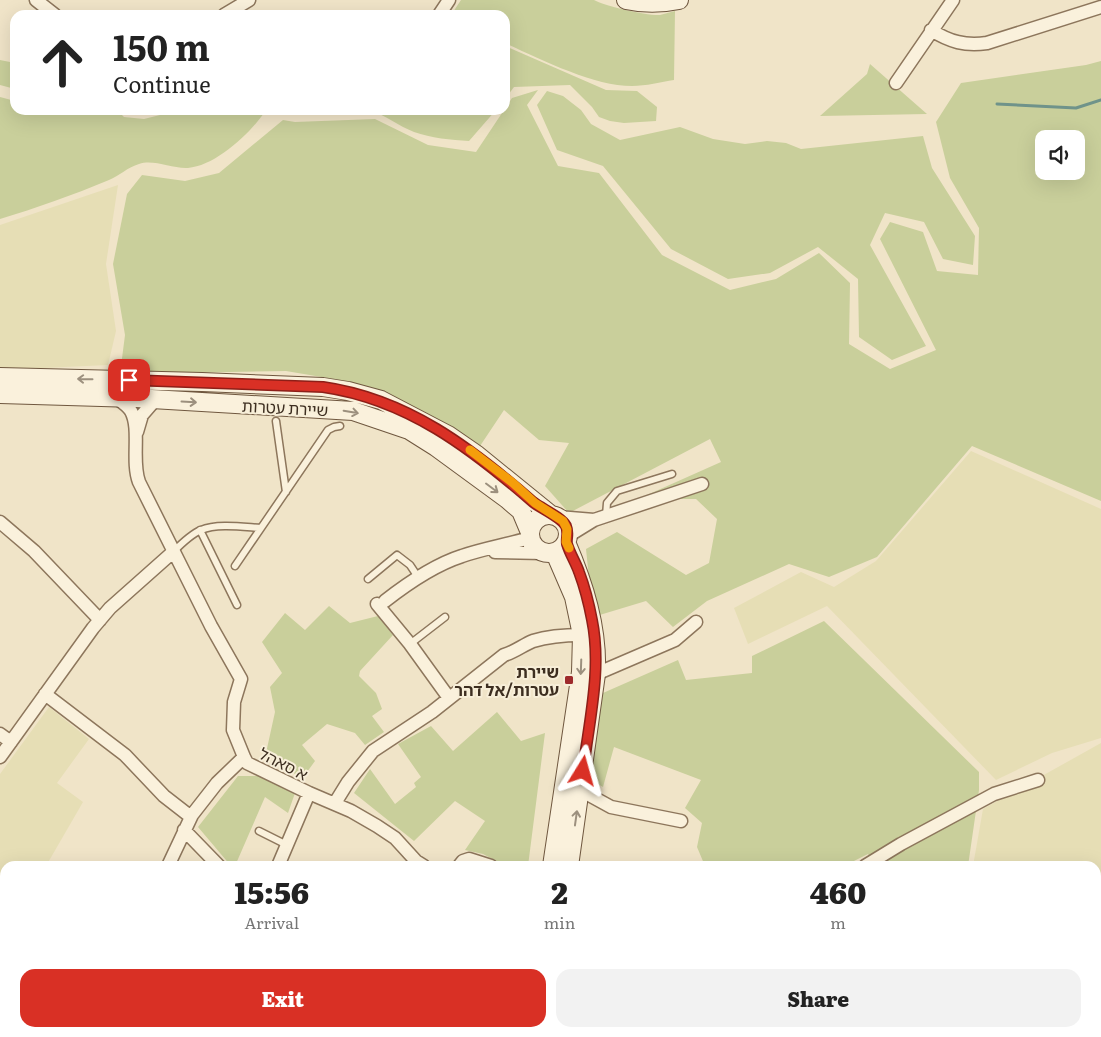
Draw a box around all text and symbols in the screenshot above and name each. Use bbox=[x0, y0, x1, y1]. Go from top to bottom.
text: 150 m bbox=[113, 20, 210, 72]
icon: ahead bbox=[30, 30, 95, 95]
text: Continue bbox=[113, 67, 211, 100]
map controls bbox=[1035, 130, 1085, 180]
button: sound bbox=[1035, 130, 1085, 180]
pin bbox=[108, 359, 150, 401]
icon: arrive bbox=[115, 366, 143, 394]
one-way arrow bbox=[78, 374, 94, 384]
street label: שיירת עטרות bbox=[241, 393, 329, 421]
one-way arrow bbox=[180, 397, 196, 406]
one-way arrow bbox=[342, 407, 358, 417]
one-way arrow bbox=[485, 482, 498, 493]
one-way arrow bbox=[576, 658, 586, 675]
place label: שיירת עטרות/אל דהר bbox=[454, 659, 559, 701]
marker: שיירת עטרות/אל דהר bbox=[563, 674, 575, 686]
street label: א סאהל bbox=[255, 740, 313, 786]
position arrow bbox=[556, 744, 608, 796]
one-way arrow bbox=[571, 810, 581, 826]
text: 15:56 bbox=[235, 869, 309, 913]
text: 2 bbox=[551, 869, 568, 913]
text: 460 bbox=[810, 869, 866, 913]
text: Arrival bbox=[245, 910, 299, 934]
text: min bbox=[544, 910, 575, 934]
text: m bbox=[830, 910, 846, 934]
button: Exit bbox=[20, 969, 546, 1027]
button: Share bbox=[556, 969, 1081, 1027]

